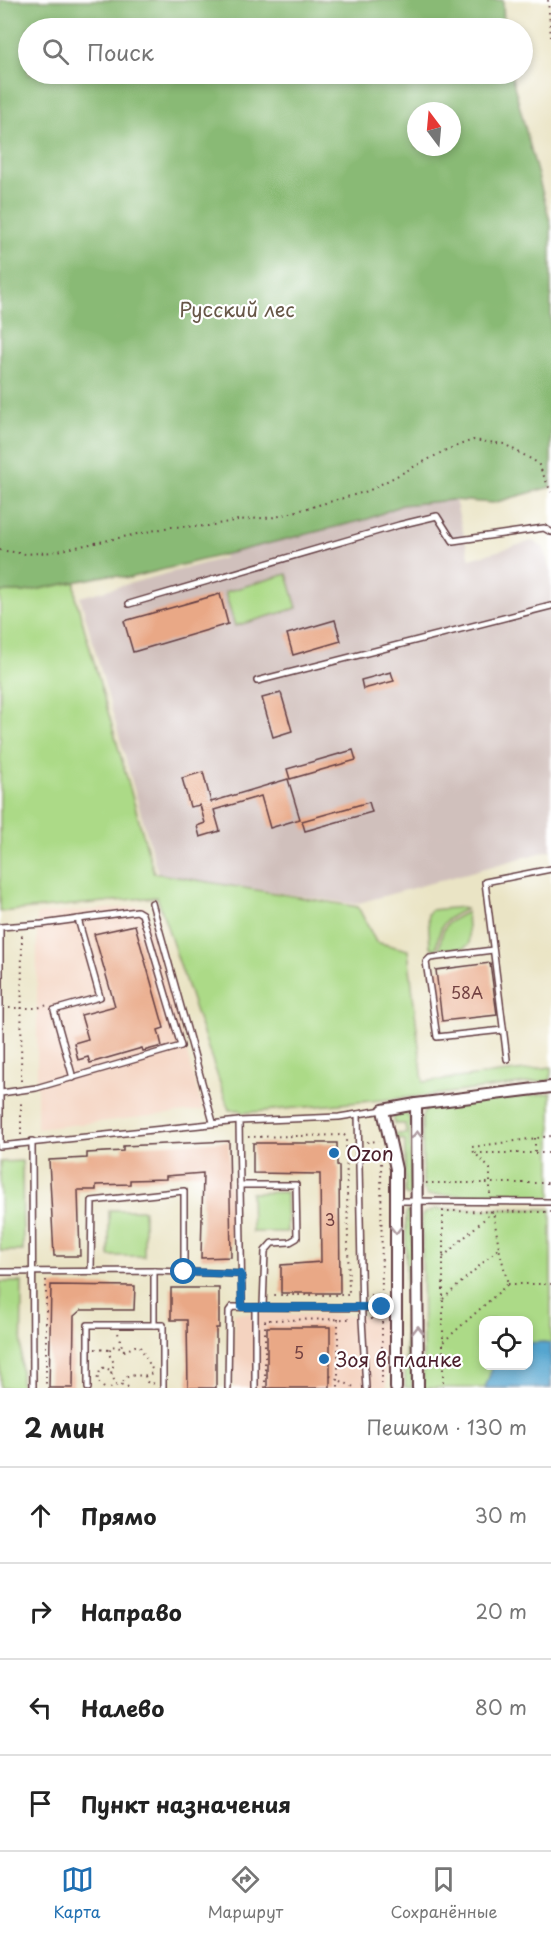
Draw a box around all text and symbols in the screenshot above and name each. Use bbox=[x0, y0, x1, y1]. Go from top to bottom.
search box bbox=[18, 18, 533, 84]
icon: search bbox=[39, 35, 72, 68]
text: Поиск bbox=[87, 35, 154, 68]
north arrow bbox=[407, 102, 461, 156]
park label: Русский лес bbox=[179, 294, 295, 324]
house number: 58А bbox=[451, 980, 483, 1004]
one-way arrow bbox=[411, 1130, 423, 1139]
place label: Ozon bbox=[346, 1138, 394, 1168]
marker: Ozon bbox=[327, 1146, 341, 1160]
house number: 3 bbox=[325, 1207, 335, 1231]
one-way arrow bbox=[390, 1226, 402, 1235]
route start bbox=[170, 1258, 196, 1284]
route end bbox=[368, 1293, 394, 1319]
map controls bbox=[479, 1316, 533, 1370]
button: locate bbox=[479, 1316, 533, 1370]
one-way arrow bbox=[412, 1325, 424, 1334]
house number: 5 bbox=[294, 1340, 304, 1364]
place label: Зоя в планке bbox=[336, 1344, 462, 1374]
marker: Зоя в планке bbox=[317, 1352, 331, 1366]
text: 2 мин bbox=[24, 1408, 105, 1447]
text: Пешком · 130 m bbox=[366, 1412, 527, 1442]
icon: ahead bbox=[24, 1499, 57, 1532]
text: Прямо bbox=[81, 1499, 156, 1532]
text: 30 m bbox=[474, 1500, 527, 1530]
icon: right bbox=[24, 1595, 57, 1628]
text: Направо bbox=[81, 1595, 182, 1628]
text: 20 m bbox=[475, 1596, 527, 1626]
icon: left bbox=[24, 1691, 57, 1724]
text: Налево bbox=[81, 1691, 164, 1724]
text: 80 m bbox=[475, 1692, 527, 1722]
icon: arrive bbox=[24, 1787, 57, 1820]
text: Пункт назначения bbox=[81, 1787, 291, 1820]
tab: Карта bbox=[54, 1863, 101, 1923]
tab: Маршрут bbox=[208, 1863, 283, 1923]
tab: Сохранённые bbox=[390, 1863, 497, 1923]

